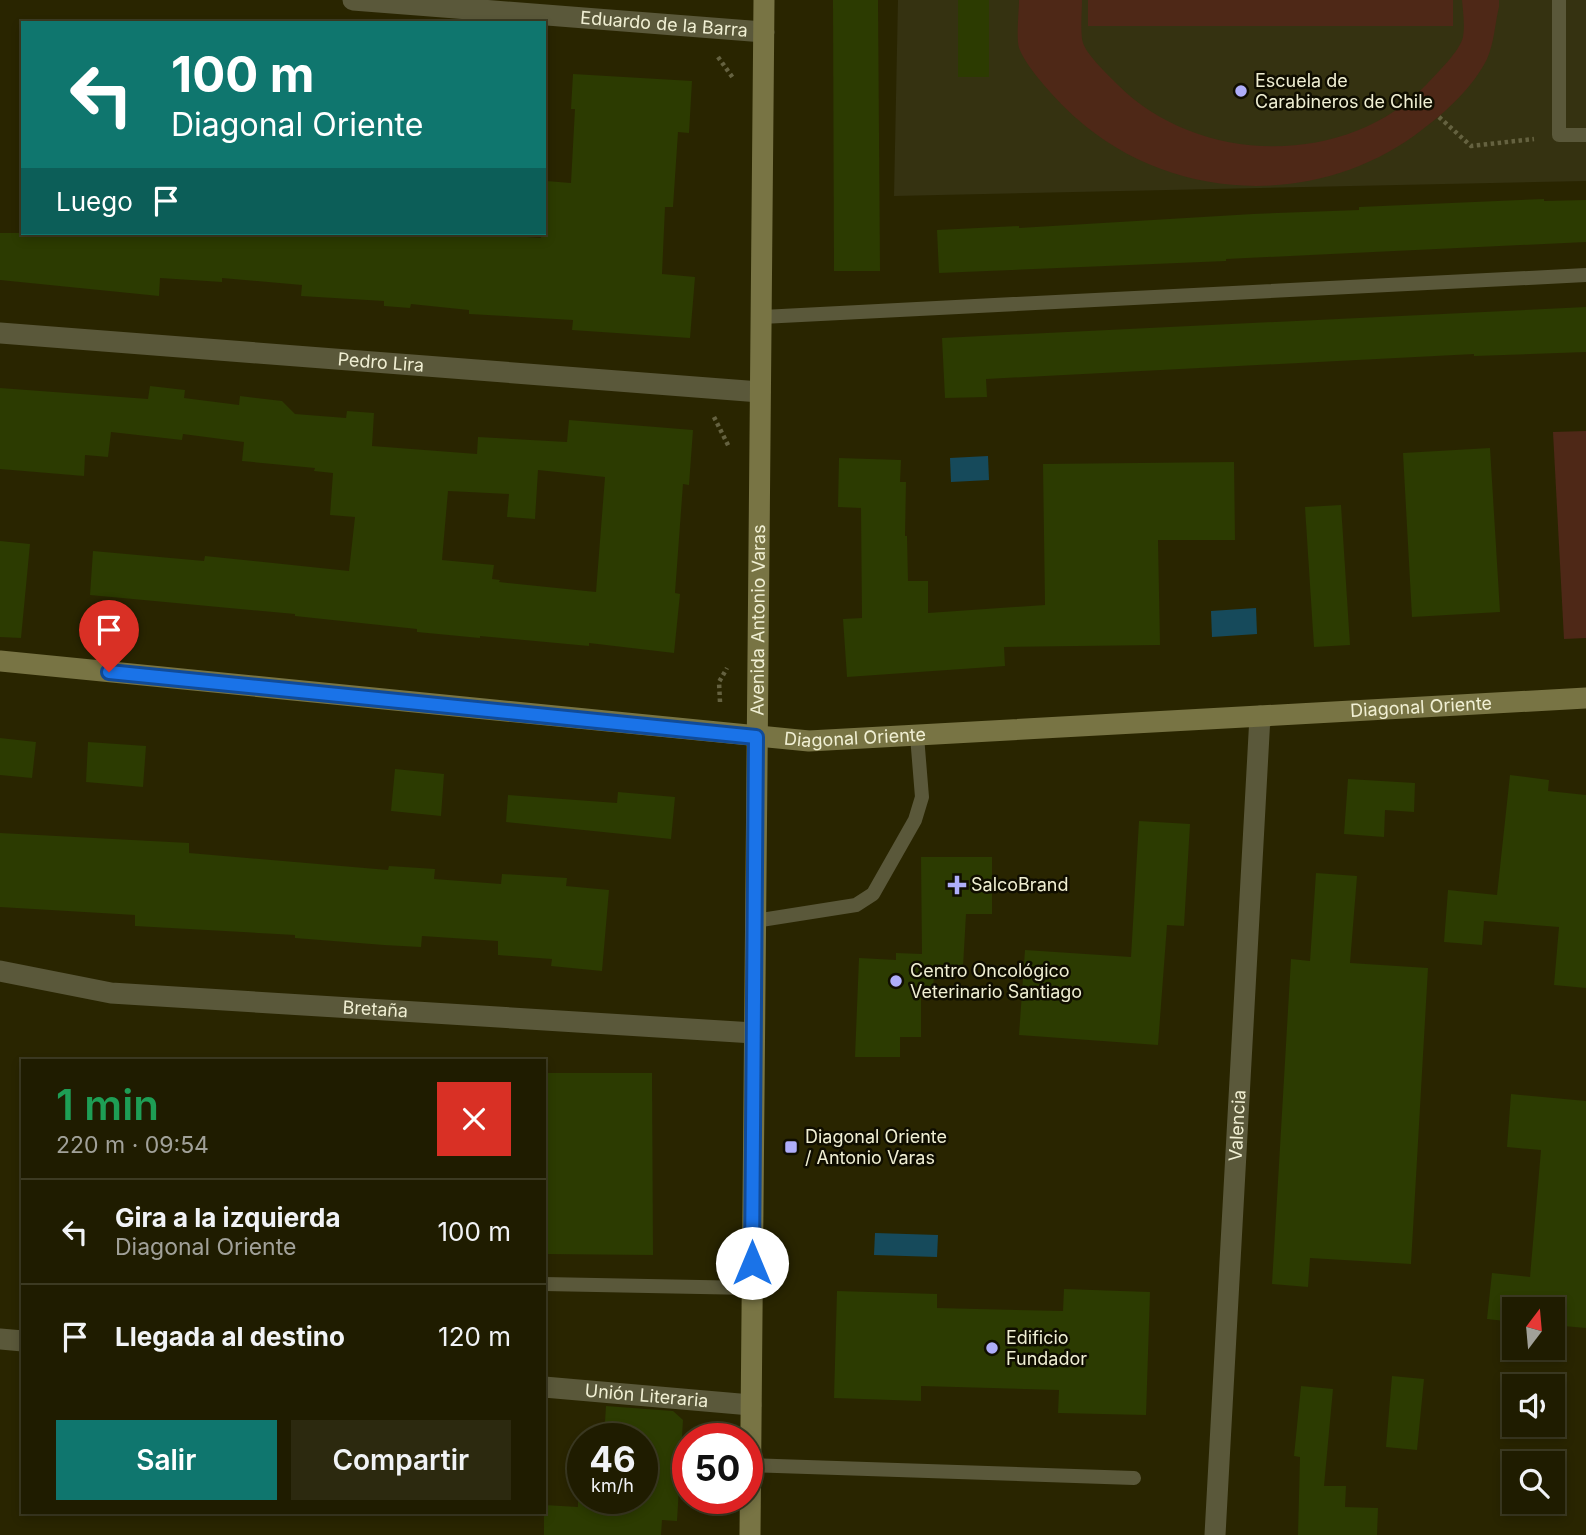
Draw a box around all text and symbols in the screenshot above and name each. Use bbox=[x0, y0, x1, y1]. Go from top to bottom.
street label: Eduardo de la Barra bbox=[580, 7, 749, 41]
text: 100 m bbox=[171, 45, 315, 104]
icon: left bbox=[56, 49, 147, 140]
place label: Escuela de Carabineros de Chile bbox=[1255, 70, 1433, 112]
marker: Escuela de Carabineros de Chile bbox=[1233, 83, 1249, 99]
text: Diagonal Oriente bbox=[171, 105, 423, 144]
icon: arrive bbox=[147, 182, 185, 220]
text: Luego bbox=[56, 186, 133, 217]
street label: Pedro Lira bbox=[337, 348, 425, 376]
street label: Avenida Antonio Varas bbox=[746, 524, 769, 716]
pin bbox=[79, 600, 139, 672]
icon: arrive bbox=[90, 611, 128, 649]
street label: Diagonal Oriente bbox=[1350, 692, 1493, 721]
street label: Diagonal Oriente bbox=[783, 724, 926, 751]
place label: SalcoBrand bbox=[971, 874, 1068, 895]
marker: SalcoBrand bbox=[949, 877, 965, 893]
place label: Centro Oncológico Veterinario Santiago bbox=[910, 960, 1082, 1002]
marker: Centro Oncológico Veterinario Santiago bbox=[888, 973, 904, 989]
street label: Bretaña bbox=[342, 996, 409, 1021]
text: 1 min bbox=[56, 1079, 159, 1130]
button: close bbox=[437, 1082, 511, 1156]
street label: Valencia bbox=[1225, 1089, 1249, 1162]
place label: Diagonal Oriente / Antonio Varas bbox=[805, 1126, 947, 1168]
text: 220 m · 09:54 bbox=[56, 1131, 209, 1159]
marker: Diagonal Oriente / Antonio Varas bbox=[783, 1139, 799, 1155]
text: Gira a la izquierda bbox=[115, 1202, 341, 1233]
icon: left bbox=[56, 1213, 94, 1251]
text: 100 m bbox=[438, 1216, 511, 1247]
position arrow bbox=[715, 1226, 789, 1300]
text: Diagonal Oriente bbox=[115, 1233, 296, 1261]
north arrow bbox=[1502, 1297, 1564, 1360]
map controls bbox=[1502, 1297, 1565, 1514]
icon: arrive bbox=[56, 1318, 94, 1356]
text: Llegada al destino bbox=[115, 1321, 345, 1352]
text: 120 m bbox=[438, 1321, 511, 1352]
place label: Edificio Fundador bbox=[1006, 1327, 1087, 1369]
marker: Edificio Fundador bbox=[984, 1340, 1000, 1356]
button: sound bbox=[1502, 1374, 1565, 1437]
street label: Unión Literaria bbox=[584, 1380, 709, 1411]
button: Salir bbox=[56, 1420, 277, 1500]
button: Compartir bbox=[291, 1420, 511, 1500]
speed limit sign: 50 bbox=[672, 1423, 763, 1514]
text: 46 bbox=[589, 1438, 636, 1480]
button: search bbox=[1502, 1451, 1565, 1514]
text: km/h bbox=[591, 1475, 634, 1496]

